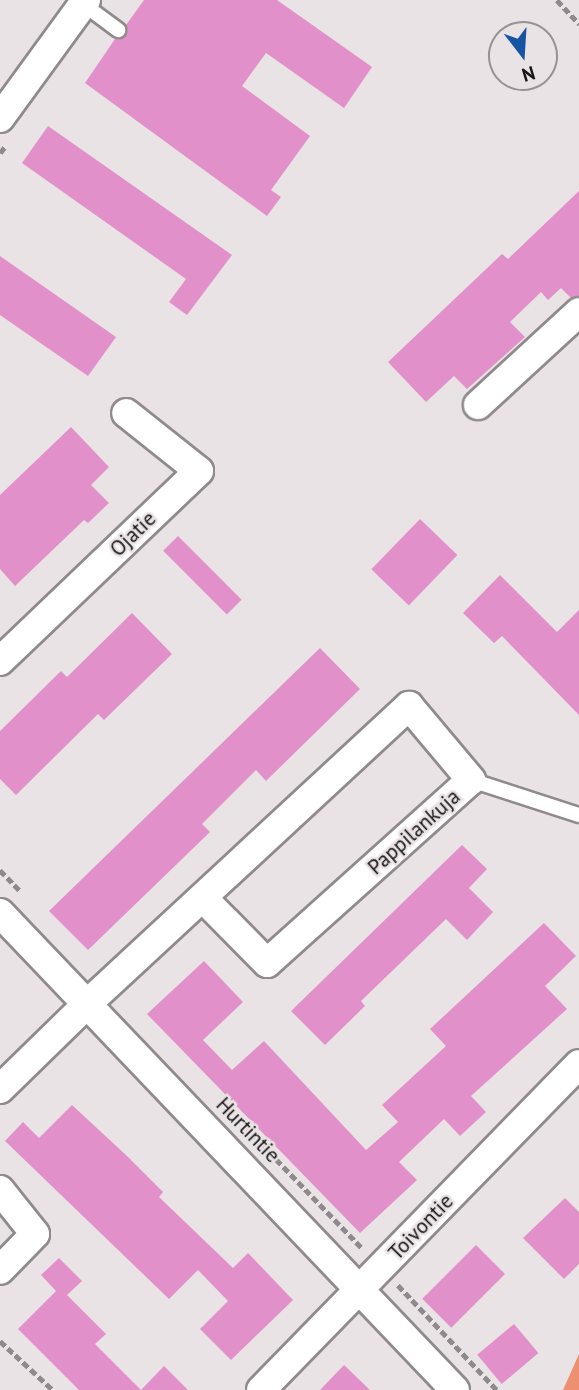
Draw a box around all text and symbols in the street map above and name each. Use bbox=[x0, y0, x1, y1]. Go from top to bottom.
north arrow bbox=[488, 21, 558, 91]
text: N bbox=[519, 61, 538, 87]
street label: Ojatie bbox=[105, 506, 161, 562]
street label: Pappilankuja bbox=[363, 784, 465, 880]
street label: Hurtintie bbox=[211, 1092, 285, 1168]
street label: Toivontie bbox=[383, 1189, 459, 1265]

